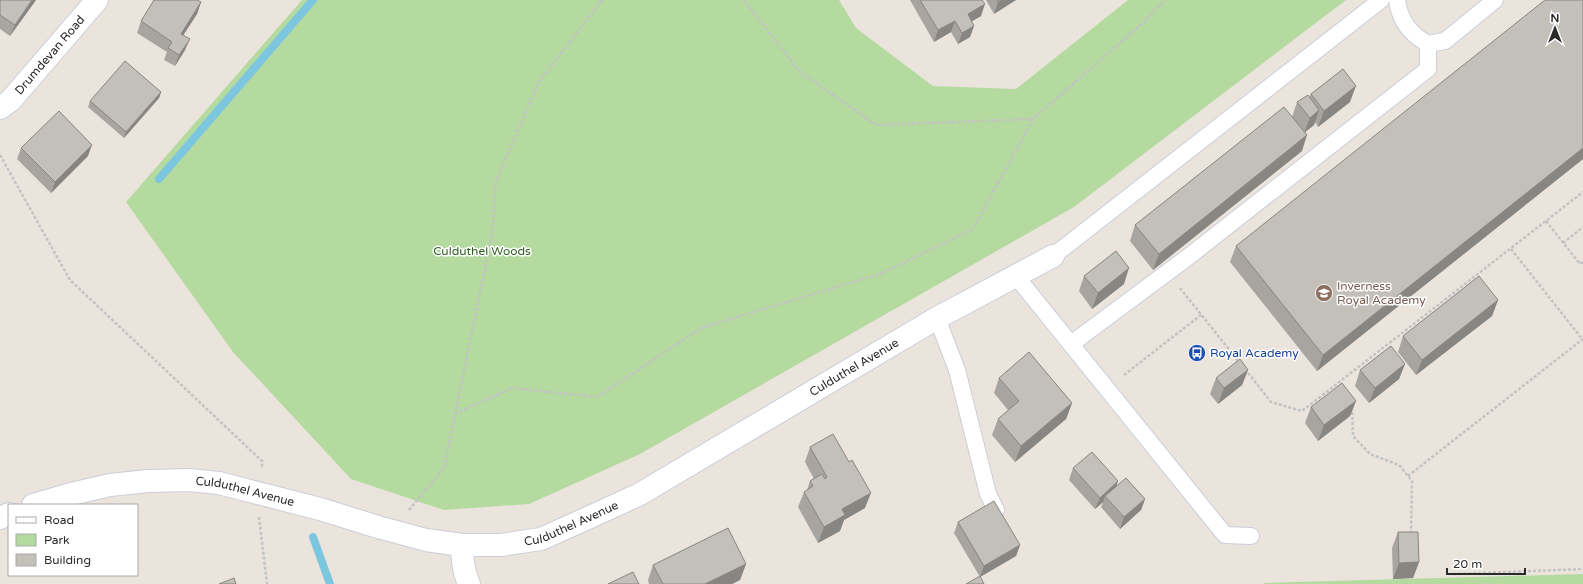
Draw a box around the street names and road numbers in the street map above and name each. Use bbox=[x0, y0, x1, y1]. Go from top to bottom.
street label: Drumdevan Road bbox=[12, 13, 88, 97]
street label: Culduthel Avenue bbox=[807, 335, 901, 399]
street label: Culduthel Avenue bbox=[195, 474, 296, 509]
street label: Culduthel Avenue bbox=[523, 498, 621, 548]

